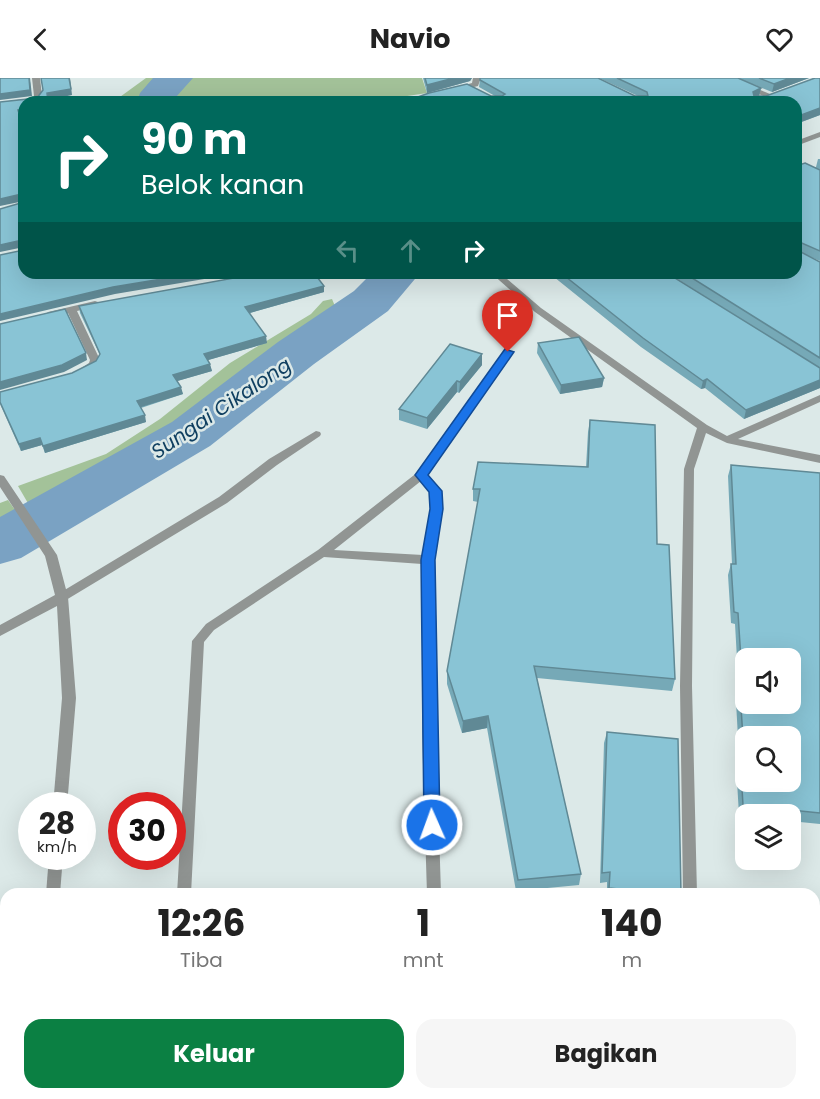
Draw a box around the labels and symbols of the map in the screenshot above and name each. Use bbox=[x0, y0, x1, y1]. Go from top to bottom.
pin bbox=[482, 290, 533, 352]
water label: Sungai Cikalong bbox=[145, 351, 297, 465]
speed limit sign: 30 bbox=[108, 792, 186, 870]
position arrow bbox=[400, 793, 464, 857]

